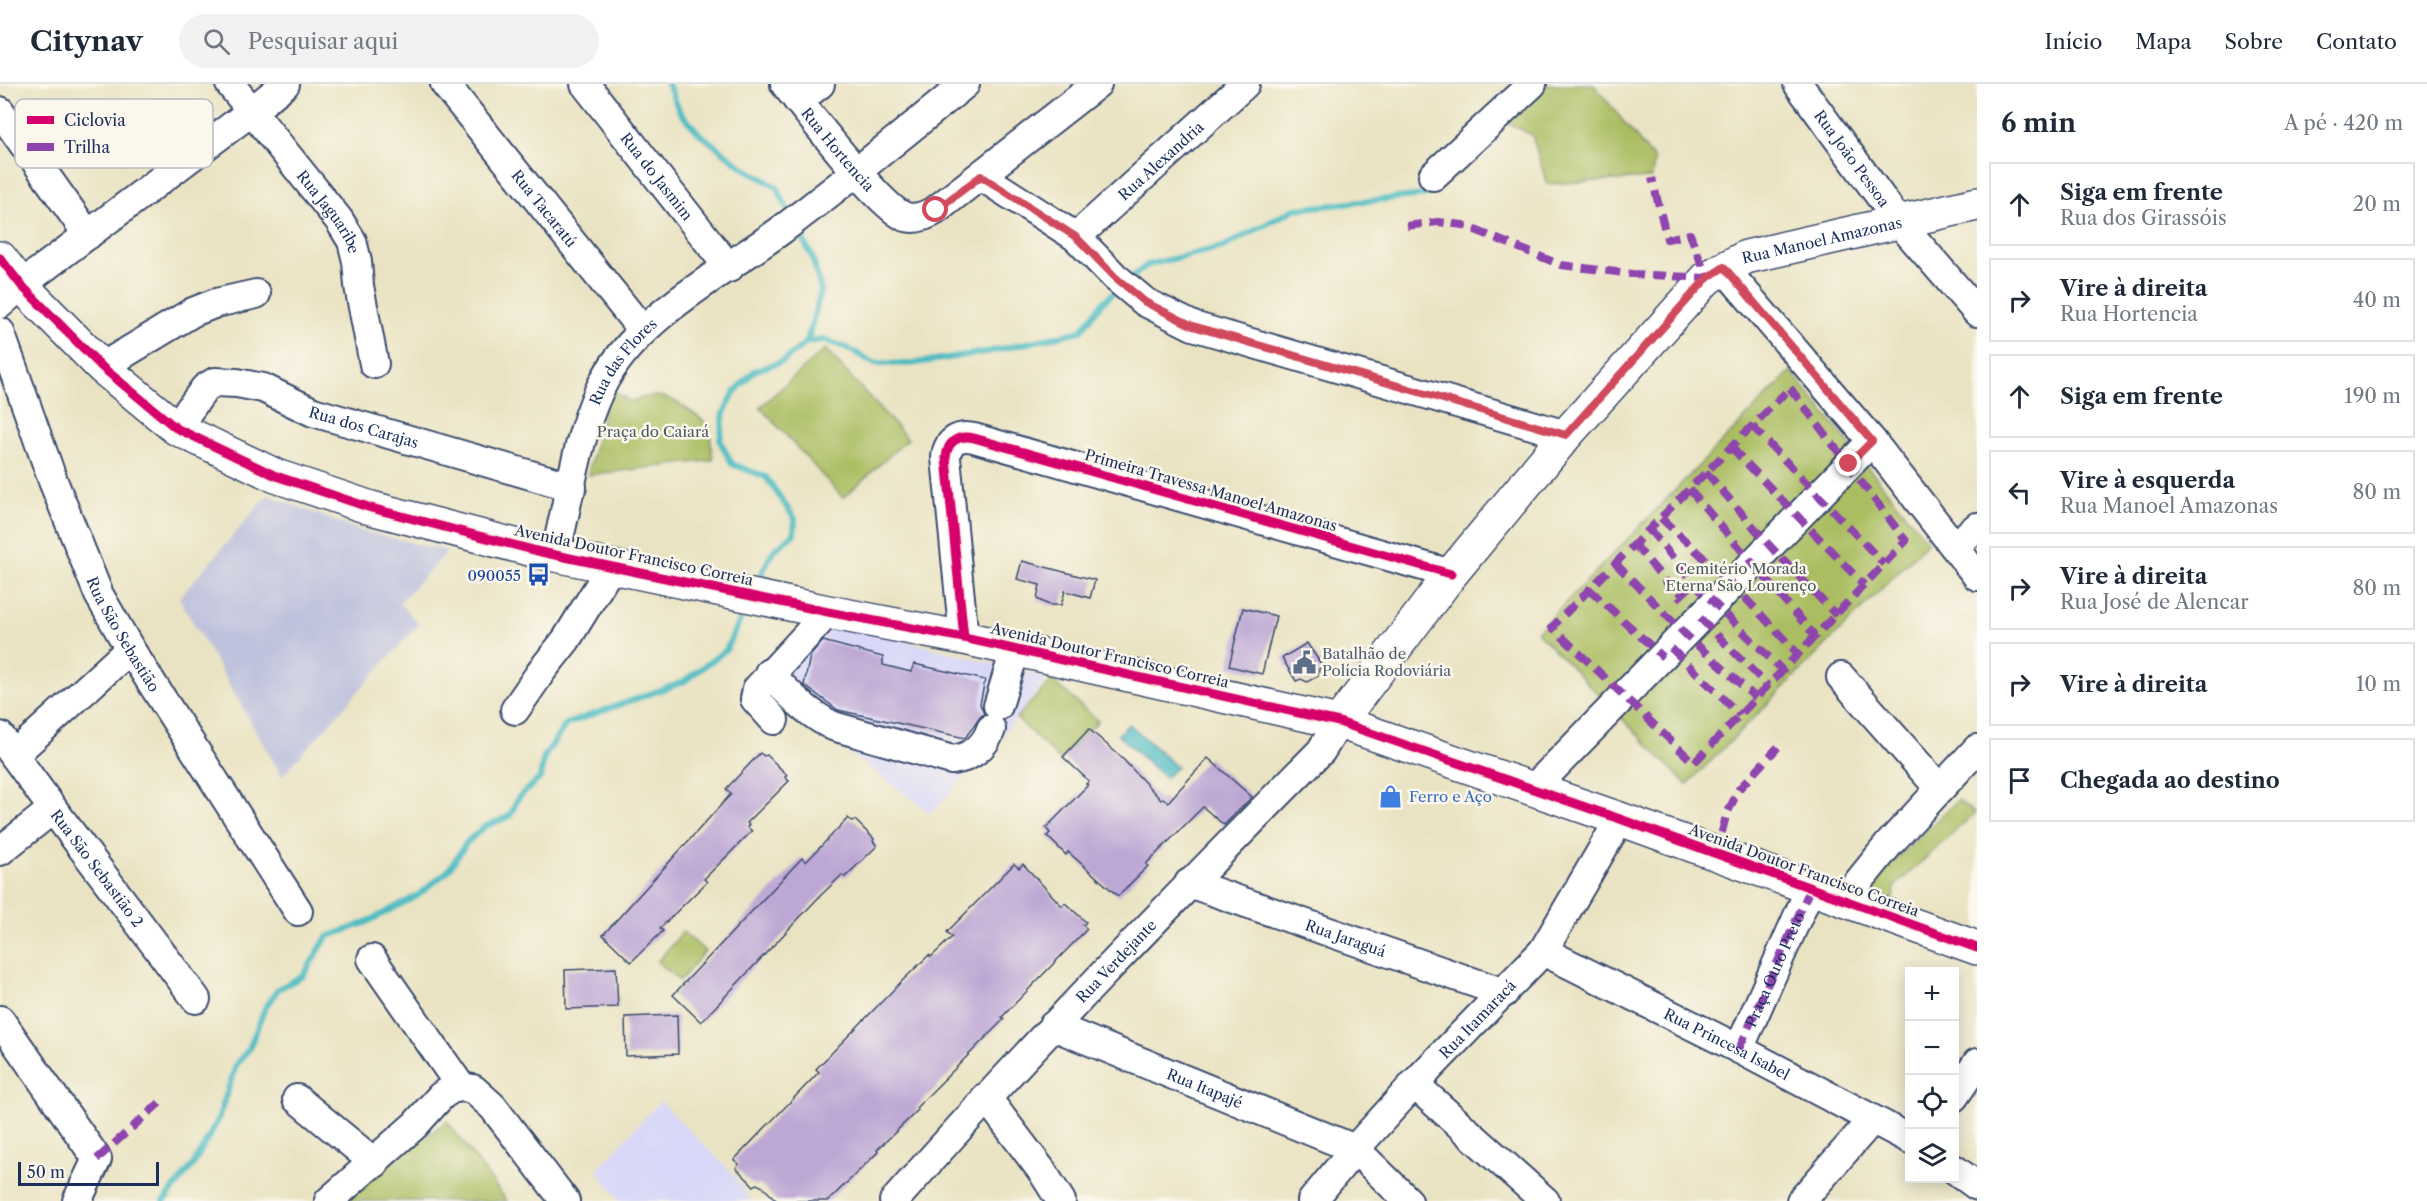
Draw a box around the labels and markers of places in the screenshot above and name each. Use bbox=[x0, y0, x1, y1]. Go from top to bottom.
bus stop icon: 090055 bbox=[526, 562, 552, 588]
place label: 090055 bbox=[467, 566, 521, 585]
place label: Batalhão de Polícia Rodoviária bbox=[1322, 644, 1451, 680]
public building icon: Batalhão de Polícia Rodoviária bbox=[1291, 649, 1317, 675]
shop icon: Ferro e Aço bbox=[1378, 783, 1404, 809]
place label: Ferro e Aço bbox=[1409, 787, 1492, 806]

